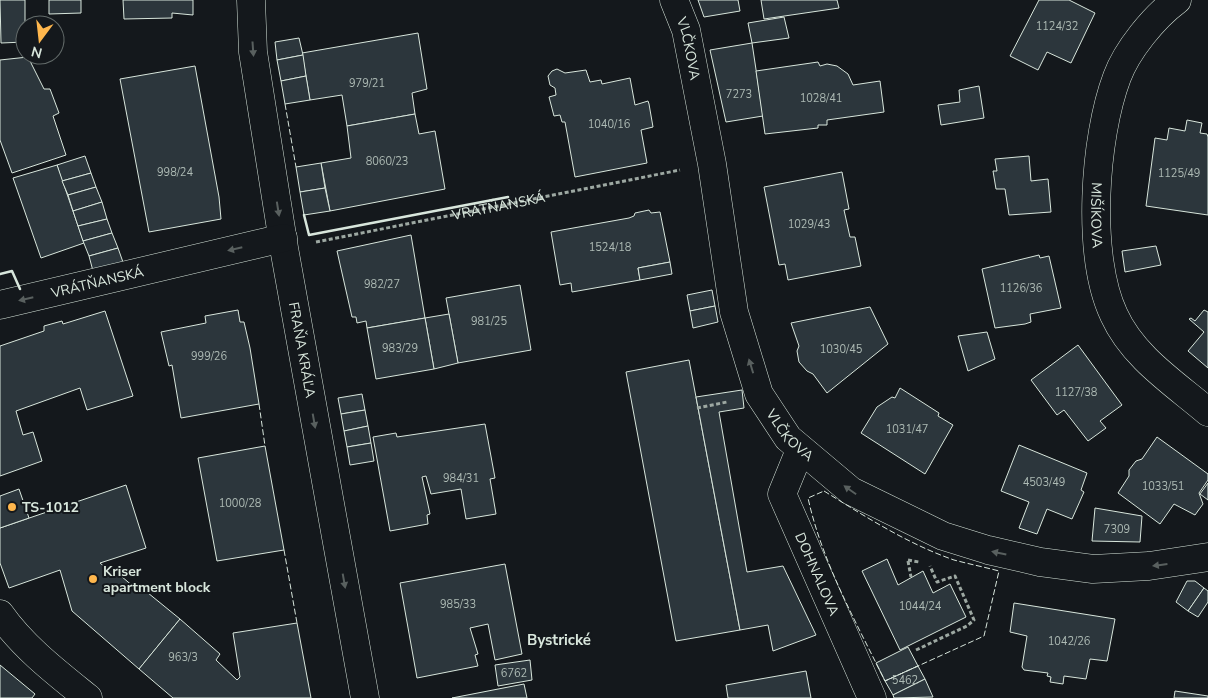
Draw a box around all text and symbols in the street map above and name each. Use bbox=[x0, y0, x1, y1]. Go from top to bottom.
street label: VLČKOVA bbox=[672, 13, 705, 82]
north arrow bbox=[15, 15, 65, 65]
house number: 1124/32 bbox=[1036, 19, 1078, 34]
one-way arrow bbox=[249, 41, 257, 57]
text: N bbox=[29, 42, 44, 63]
house number: 979/21 bbox=[349, 76, 385, 91]
house number: 7273 bbox=[726, 87, 752, 102]
house number: 1028/41 bbox=[800, 91, 842, 106]
house number: 1040/16 bbox=[588, 117, 631, 132]
house number: 8060/23 bbox=[366, 154, 408, 169]
house number: 998/24 bbox=[157, 165, 193, 180]
house number: 1125/49 bbox=[1158, 166, 1200, 181]
street label: MIŠÍKOVA bbox=[1087, 182, 1107, 249]
street label: VRÁTŇANSKÁ bbox=[449, 187, 547, 225]
one-way arrow bbox=[274, 202, 282, 218]
house number: 1029/43 bbox=[788, 217, 830, 232]
house number: 1524/18 bbox=[589, 240, 632, 255]
one-way arrow bbox=[228, 245, 243, 253]
street label: VRÁTŇANSKÁ bbox=[48, 262, 146, 302]
house number: 982/27 bbox=[364, 277, 400, 292]
house number: 1126/36 bbox=[1000, 281, 1043, 296]
one-way arrow bbox=[18, 295, 33, 303]
street label: FRAŇA KRÁĽA bbox=[284, 300, 320, 399]
house number: 981/25 bbox=[471, 314, 507, 329]
house number: 983/29 bbox=[382, 341, 418, 356]
house number: 1030/45 bbox=[820, 342, 863, 357]
house number: 999/26 bbox=[191, 349, 227, 364]
one-way arrow bbox=[746, 359, 754, 374]
house number: 1127/38 bbox=[1055, 385, 1098, 400]
street label: VLČKOVA bbox=[761, 404, 818, 465]
one-way arrow bbox=[311, 414, 319, 430]
house number: 1031/47 bbox=[886, 422, 928, 437]
house number: 984/31 bbox=[443, 471, 479, 486]
house number: 4503/49 bbox=[1023, 475, 1065, 490]
house number: 1033/51 bbox=[1142, 479, 1184, 494]
one-way arrow bbox=[843, 485, 857, 494]
house number: 1000/28 bbox=[219, 496, 262, 511]
place label: TS-1012 bbox=[22, 498, 79, 517]
marker: TS-1012 bbox=[6, 501, 18, 513]
house number: 7309 bbox=[1104, 522, 1130, 537]
street label: DOHNALOVA bbox=[791, 529, 844, 619]
one-way arrow bbox=[991, 549, 1007, 557]
one-way arrow bbox=[1152, 561, 1168, 569]
place label: Kriser apartment block bbox=[103, 562, 211, 597]
marker: Kriser apartment block bbox=[87, 573, 99, 585]
one-way arrow bbox=[340, 573, 348, 589]
house number: 985/33 bbox=[440, 597, 476, 612]
house number: 1044/24 bbox=[899, 599, 942, 614]
district label: Bystrické bbox=[527, 630, 591, 650]
house number: 1042/26 bbox=[1048, 634, 1091, 649]
house number: 963/3 bbox=[168, 650, 198, 665]
house number: 6762 bbox=[501, 666, 527, 681]
house number: 5462 bbox=[892, 673, 918, 688]

